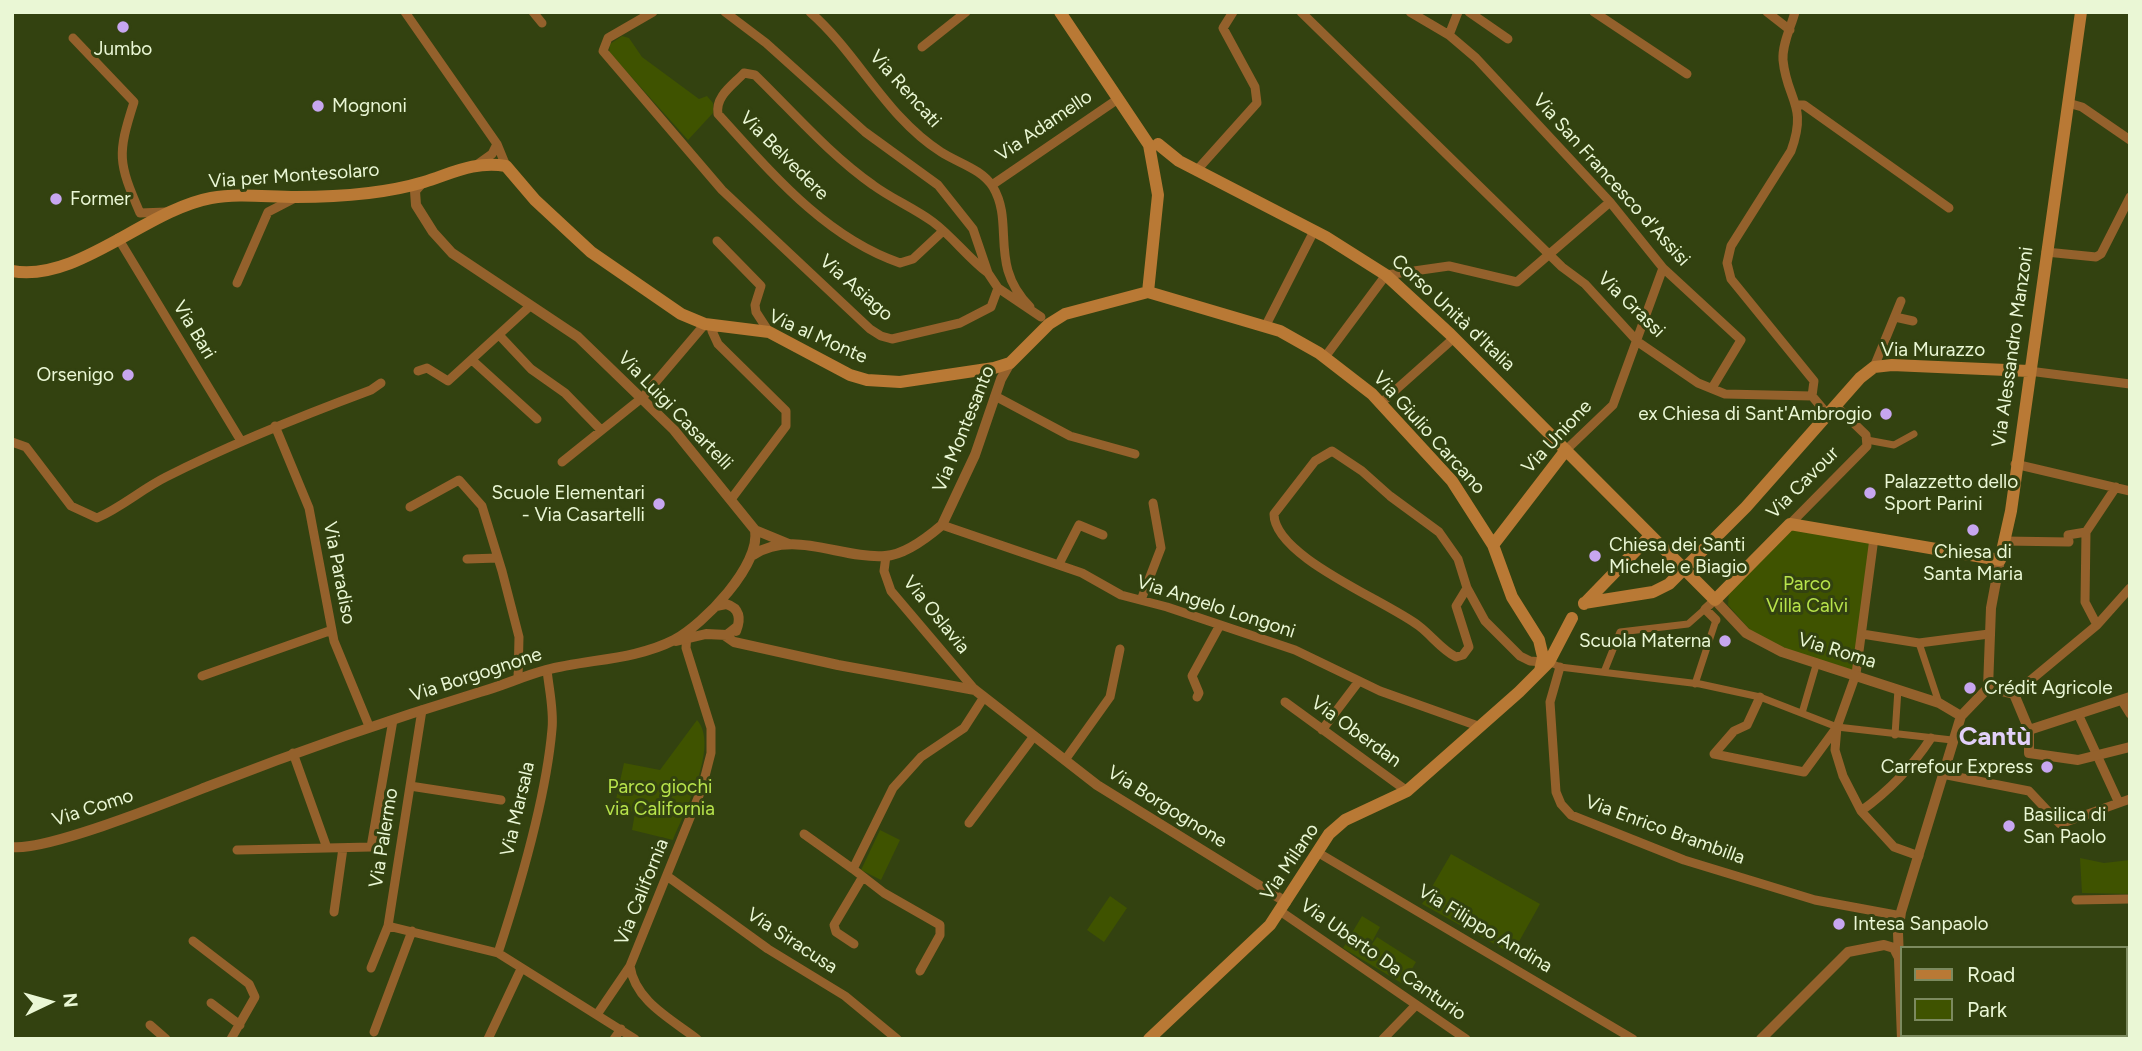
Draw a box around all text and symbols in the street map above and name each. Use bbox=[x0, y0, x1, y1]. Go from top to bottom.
marker: Jumbo bbox=[115, 19, 131, 35]
place label: Jumbo bbox=[94, 38, 152, 60]
street label: Via Rencati bbox=[864, 46, 946, 132]
street label: Via Adamello bbox=[991, 85, 1097, 167]
street label: Via San Francesco d'Assisi bbox=[1528, 89, 1694, 271]
place label: Mognoni bbox=[332, 95, 407, 117]
marker: Mognoni bbox=[310, 98, 326, 114]
street label: Via Belvedere bbox=[735, 107, 833, 205]
street label: Via per Montesolaro bbox=[208, 159, 380, 193]
place label: Former bbox=[70, 188, 131, 210]
marker: Former bbox=[48, 191, 64, 207]
street label: Via Alessandro Manzoni bbox=[1988, 245, 2038, 449]
street label: Via Asiago bbox=[815, 250, 897, 326]
street label: Corso Unità d'Italia bbox=[1386, 250, 1520, 376]
street label: Via Grassi bbox=[1593, 267, 1669, 343]
street label: Via Bari bbox=[168, 297, 220, 363]
street label: Via al Monte bbox=[765, 305, 871, 369]
street label: Via Murazzo bbox=[1881, 339, 1985, 361]
street label: Via Luigi Casartelli bbox=[613, 347, 737, 475]
street label: Via Montesanto bbox=[928, 362, 1000, 496]
place label: Orsenigo bbox=[36, 364, 114, 386]
marker: Orsenigo bbox=[120, 367, 136, 383]
street label: Via Giulio Carcano bbox=[1368, 367, 1490, 499]
street label: Via Unione bbox=[1517, 395, 1597, 479]
place label: ex Chiesa di Sant'Ambrogio bbox=[1638, 403, 1872, 425]
marker: ex Chiesa di Sant'Ambrogio bbox=[1878, 406, 1894, 422]
street label: Via Cavour bbox=[1762, 442, 1844, 524]
place label: Palazzetto dello Sport Parini bbox=[1884, 471, 2018, 515]
place label: Scuole Elementari - Via Casartelli bbox=[492, 482, 645, 526]
marker: Palazzetto dello Sport Parini bbox=[1862, 485, 1878, 501]
marker: Scuole Elementari - Via Casartelli bbox=[651, 496, 667, 512]
street label: Via Paradiso bbox=[318, 520, 360, 626]
marker: Chiesa di Santa Maria bbox=[1965, 522, 1981, 538]
place label: Chiesa dei Santi Michele e Biagio bbox=[1609, 534, 1747, 578]
place label: Chiesa di Santa Maria bbox=[1923, 541, 2023, 585]
marker: Chiesa dei Santi Michele e Biagio bbox=[1587, 548, 1603, 564]
street label: Via Angelo Longoni bbox=[1134, 571, 1298, 643]
street label: Via Oslavia bbox=[898, 572, 974, 658]
park label: Parco Villa Calvi bbox=[1766, 573, 1848, 617]
street label: Via Roma bbox=[1795, 628, 1879, 674]
place label: Scuola Materna bbox=[1579, 630, 1711, 652]
marker: Scuola Materna bbox=[1717, 633, 1733, 649]
street label: Via Borgognone bbox=[407, 643, 545, 707]
place label: Crédit Agricole bbox=[1984, 677, 2113, 699]
marker: Crédit Agricole bbox=[1962, 680, 1978, 696]
street label: Via Oberdan bbox=[1306, 692, 1406, 772]
district label: Cantù bbox=[1959, 721, 2031, 753]
place label: Carrefour Express bbox=[1881, 756, 2033, 778]
street label: Via Marsala bbox=[496, 759, 540, 859]
marker: Carrefour Express bbox=[2039, 759, 2055, 775]
street label: Via Borgognone bbox=[1103, 761, 1231, 853]
park label: Parco giochi via California bbox=[605, 776, 715, 820]
street label: Via Como bbox=[50, 784, 136, 832]
street label: Via Palermo bbox=[365, 787, 403, 889]
street label: Via Enrico Brambilla bbox=[1582, 791, 1748, 869]
place label: Basilica di San Paolo bbox=[2023, 804, 2106, 848]
marker: Basilica di San Paolo bbox=[2001, 818, 2017, 834]
street label: Via Milano bbox=[1256, 819, 1324, 905]
street label: Via California bbox=[610, 835, 674, 949]
street label: Via Filippo Andina bbox=[1414, 880, 1556, 978]
street label: Via Uberto Da Canturio bbox=[1296, 894, 1470, 1026]
street label: Via Siracusa bbox=[742, 903, 842, 979]
place label: Intesa Sanpaolo bbox=[1853, 913, 1989, 935]
marker: Intesa Sanpaolo bbox=[1831, 916, 1847, 932]
legend bbox=[1900, 946, 2128, 1037]
text: Road bbox=[1967, 962, 2015, 987]
north arrow bbox=[14, 967, 84, 1037]
text: N bbox=[58, 992, 83, 1008]
text: Park bbox=[1967, 997, 2007, 1022]

